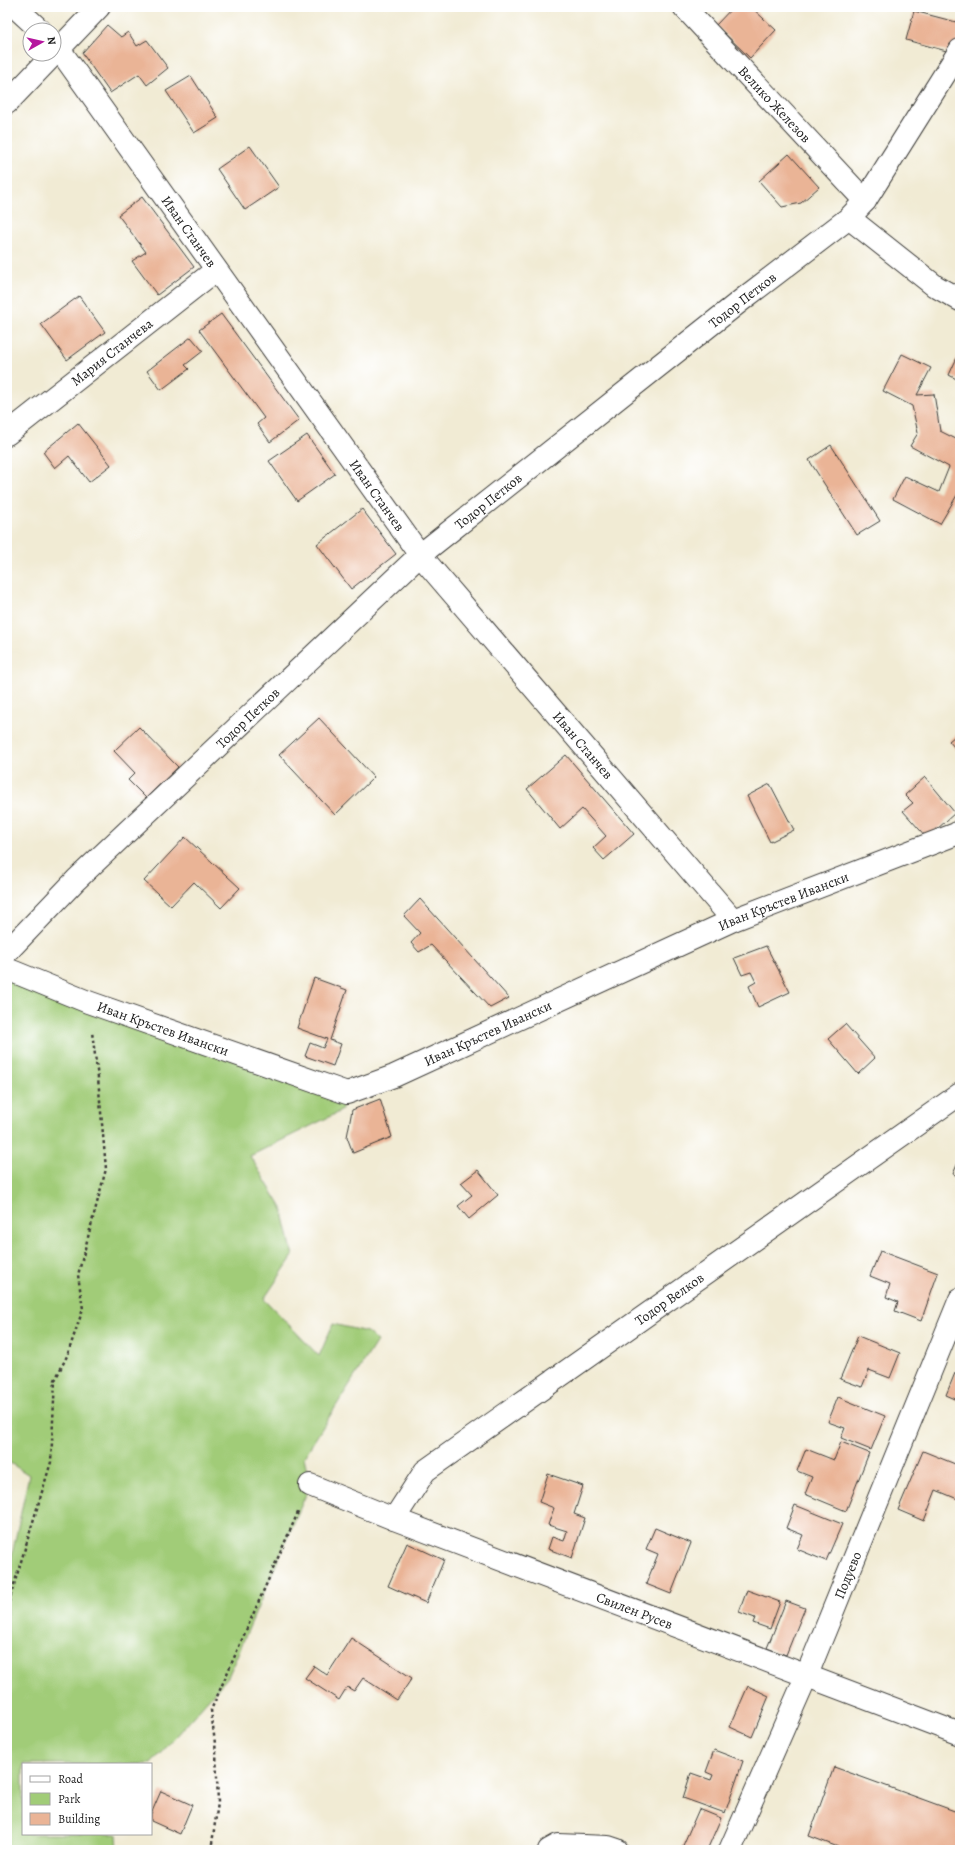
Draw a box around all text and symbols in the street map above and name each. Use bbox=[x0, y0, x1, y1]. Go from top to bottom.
north arrow bbox=[22, 22, 62, 62]
text: N bbox=[43, 36, 59, 46]
street label: Велико Железов bbox=[734, 62, 816, 147]
street label: Иван Станчев bbox=[157, 192, 221, 271]
street label: Тодор Петков bbox=[704, 267, 780, 332]
street label: Мария Станчева bbox=[67, 313, 157, 390]
street label: Иван Станчев bbox=[345, 455, 410, 535]
street label: Тодор Петков bbox=[451, 468, 526, 534]
street label: Тодор Петков bbox=[212, 683, 284, 752]
street label: Иван Станчев bbox=[548, 707, 618, 783]
street label: Иван Кръстев Ивански bbox=[715, 867, 851, 935]
street label: Иван Кръстев Ивански bbox=[421, 995, 555, 1071]
street label: Иван Кръстев Ивански bbox=[94, 996, 232, 1060]
street label: Тодор Велков bbox=[631, 1268, 708, 1330]
street label: Подуево bbox=[829, 1548, 866, 1602]
street label: Свилен Русев bbox=[594, 1587, 676, 1634]
legend bbox=[22, 1763, 152, 1835]
text: Road bbox=[58, 1771, 84, 1787]
text: Park bbox=[58, 1791, 81, 1807]
text: Building bbox=[58, 1811, 100, 1827]

